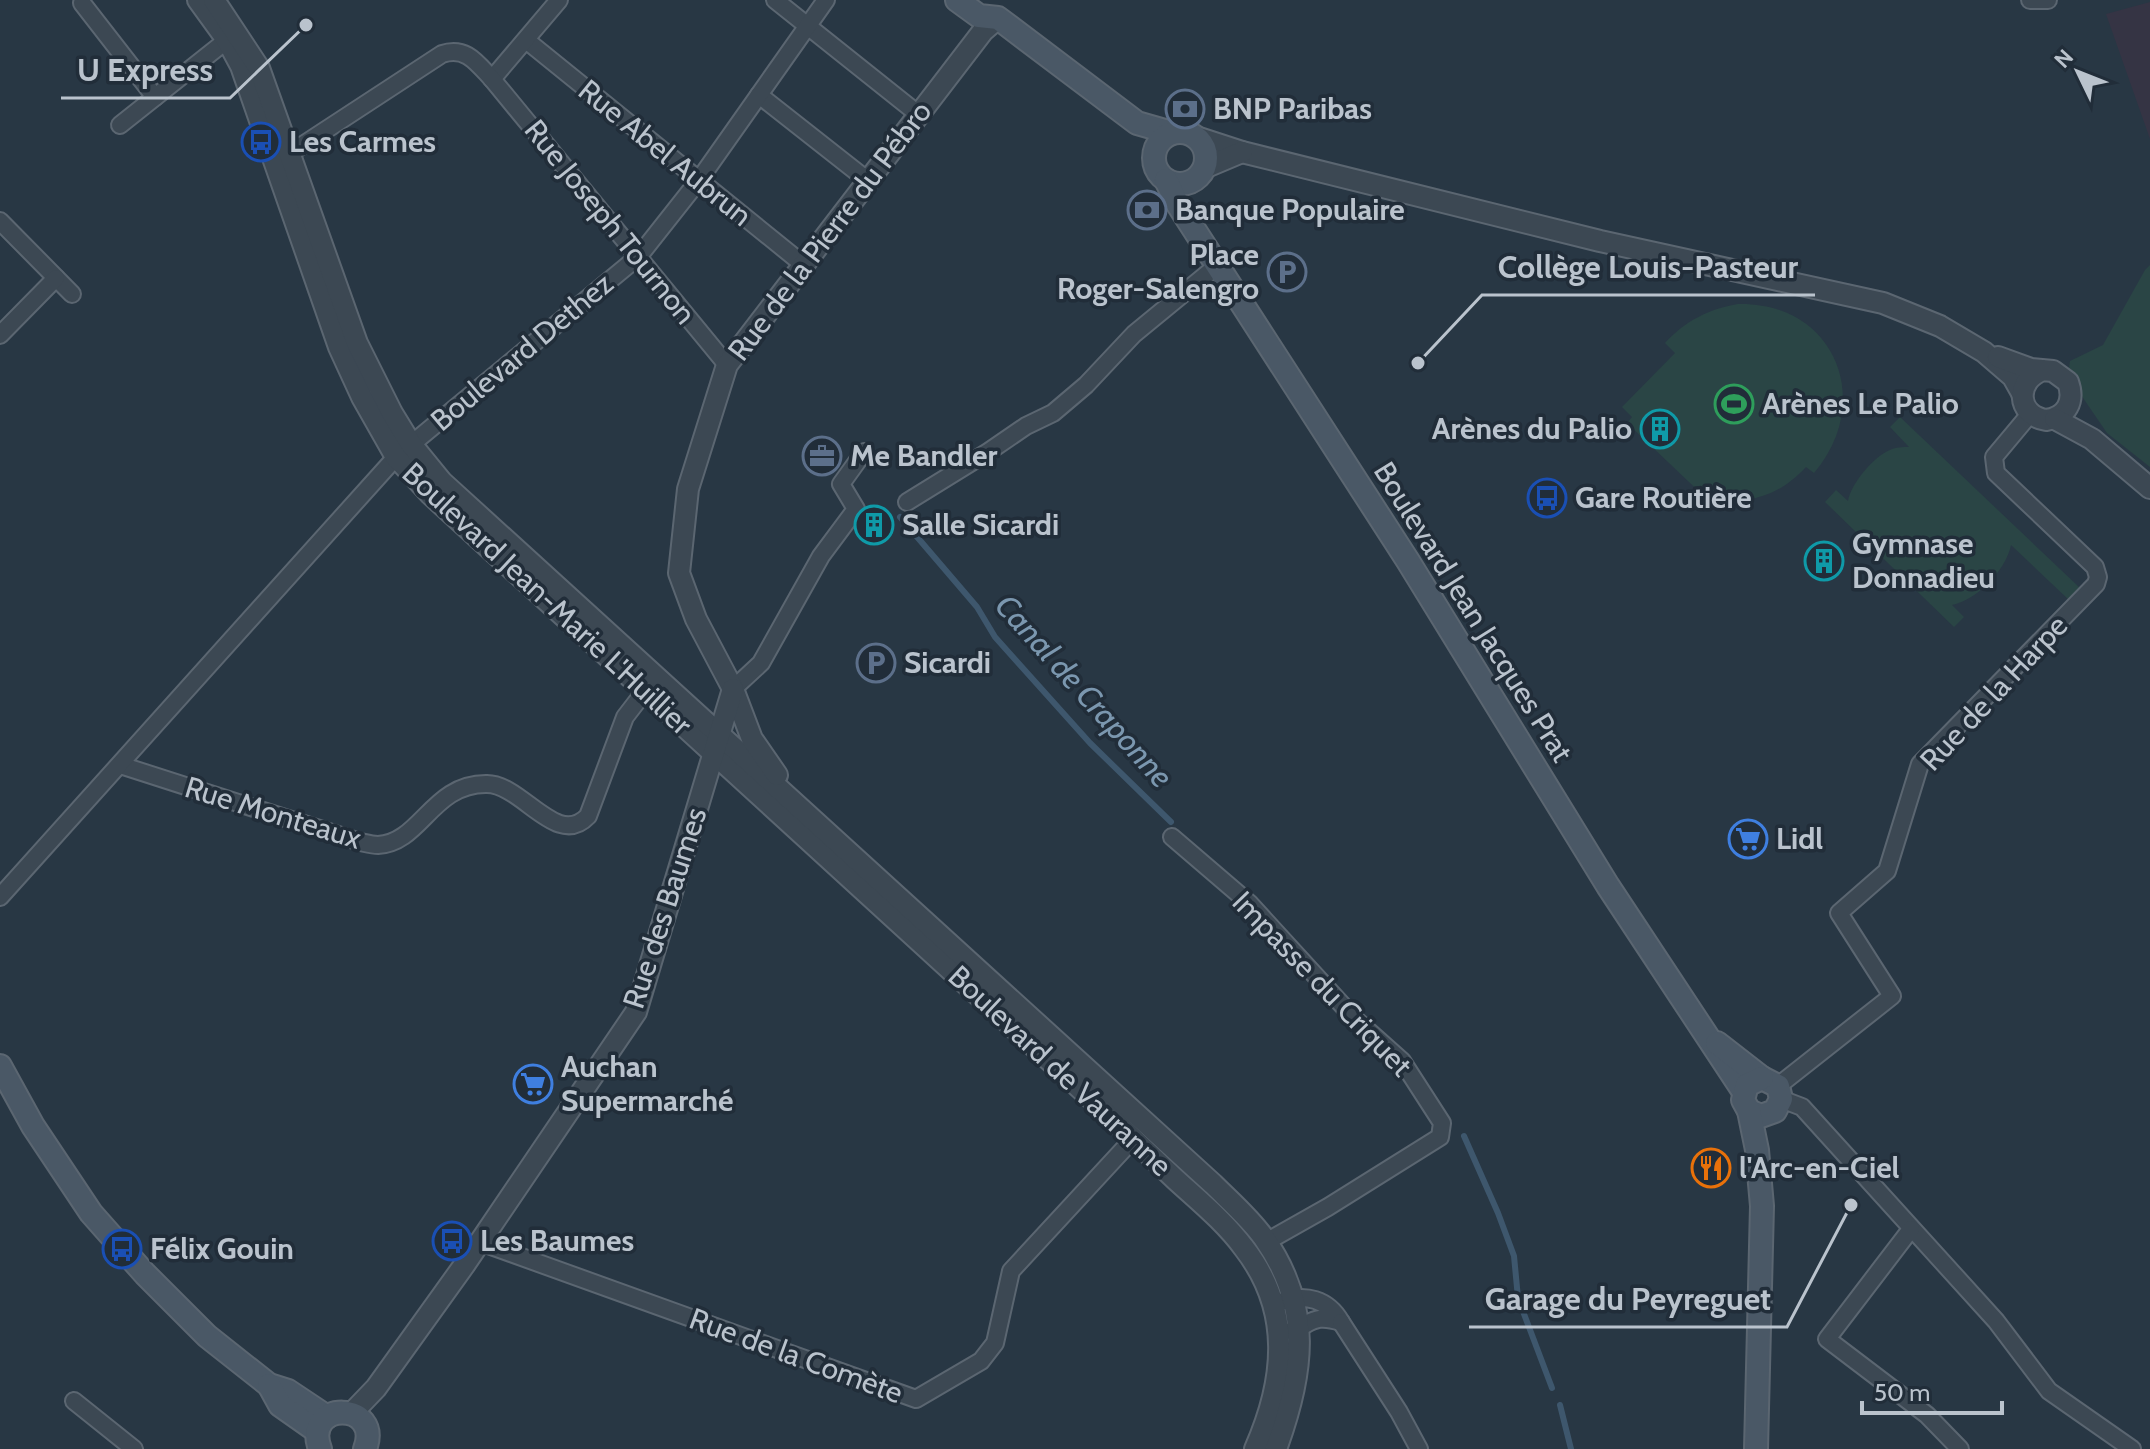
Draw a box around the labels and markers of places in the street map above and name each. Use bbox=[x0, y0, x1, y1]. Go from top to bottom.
callout: U Express bbox=[61, 42, 230, 98]
bank icon: BNP Paribas bbox=[1164, 88, 1206, 130]
place label: BNP Paribas bbox=[1213, 90, 1372, 127]
bus stop icon: Les Carmes bbox=[240, 121, 282, 163]
place label: Les Carmes bbox=[289, 123, 436, 160]
bank icon: Banque Populaire bbox=[1126, 189, 1168, 231]
place label: Banque Populaire bbox=[1175, 191, 1405, 228]
place label: Place Roger-Salengro bbox=[1057, 236, 1259, 307]
callout: Collège Louis-Pasteur bbox=[1482, 239, 1815, 295]
parking icon: Place Roger-Salengro bbox=[1266, 251, 1308, 293]
sports icon: Arènes Le Palio bbox=[1713, 383, 1755, 425]
place label: Arènes Le Palio bbox=[1762, 385, 1959, 422]
building icon: Arènes du Palio bbox=[1639, 408, 1681, 450]
place label: Arènes du Palio bbox=[1432, 410, 1632, 447]
office icon: Me Bandler bbox=[801, 435, 843, 477]
place label: Me Bandler bbox=[850, 437, 997, 474]
bus stop icon: Gare Routière bbox=[1526, 477, 1568, 519]
place label: Gare Routière bbox=[1575, 479, 1752, 516]
building icon: Salle Sicardi bbox=[853, 504, 895, 546]
place label: Salle Sicardi bbox=[902, 506, 1059, 543]
place label: Gymnase Donnadieu bbox=[1852, 525, 1995, 596]
building icon: Gymnase Donnadieu bbox=[1803, 540, 1845, 582]
parking icon: Sicardi bbox=[855, 642, 897, 684]
place label: Sicardi bbox=[904, 644, 991, 681]
supermarket icon: Lidl bbox=[1727, 818, 1769, 860]
place label: Lidl bbox=[1776, 820, 1823, 857]
place label: Auchan Supermarché bbox=[561, 1048, 734, 1119]
supermarket icon: Auchan Supermarché bbox=[512, 1063, 554, 1105]
restaurant icon: l'Arc-en-Ciel bbox=[1690, 1147, 1732, 1189]
place label: l'Arc-en-Ciel bbox=[1739, 1149, 1900, 1186]
bus stop icon: Les Baumes bbox=[431, 1220, 473, 1262]
place label: Les Baumes bbox=[480, 1222, 634, 1259]
bus stop icon: Félix Gouin bbox=[101, 1228, 143, 1270]
place label: Félix Gouin bbox=[150, 1230, 294, 1267]
callout: Garage du Peyreguet bbox=[1469, 1271, 1787, 1327]

